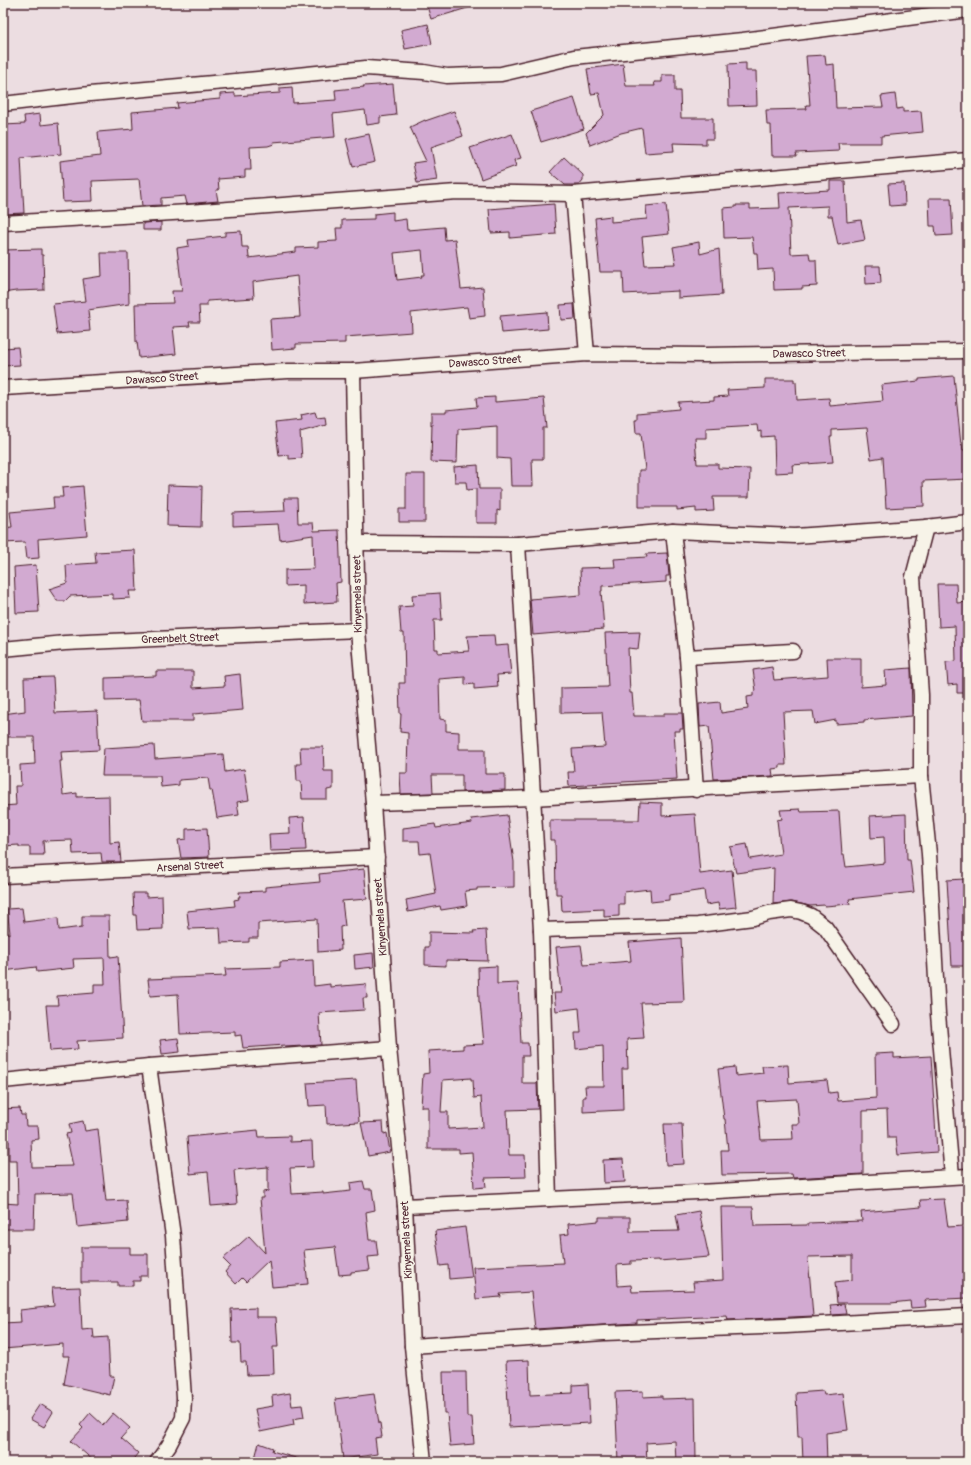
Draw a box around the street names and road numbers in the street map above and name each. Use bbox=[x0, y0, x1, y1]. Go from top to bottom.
street label: Dawasco Street bbox=[772, 346, 846, 361]
street label: Dawasco Street bbox=[448, 352, 523, 371]
street label: Dawasco Street bbox=[125, 369, 200, 388]
street label: Kinyemela street bbox=[350, 554, 365, 633]
street label: Greenbelt Street bbox=[141, 631, 220, 646]
street label: Arsenal Street bbox=[156, 858, 225, 875]
street label: Kinyemela street bbox=[371, 877, 390, 956]
street label: Kinyemela street bbox=[398, 1200, 415, 1279]

